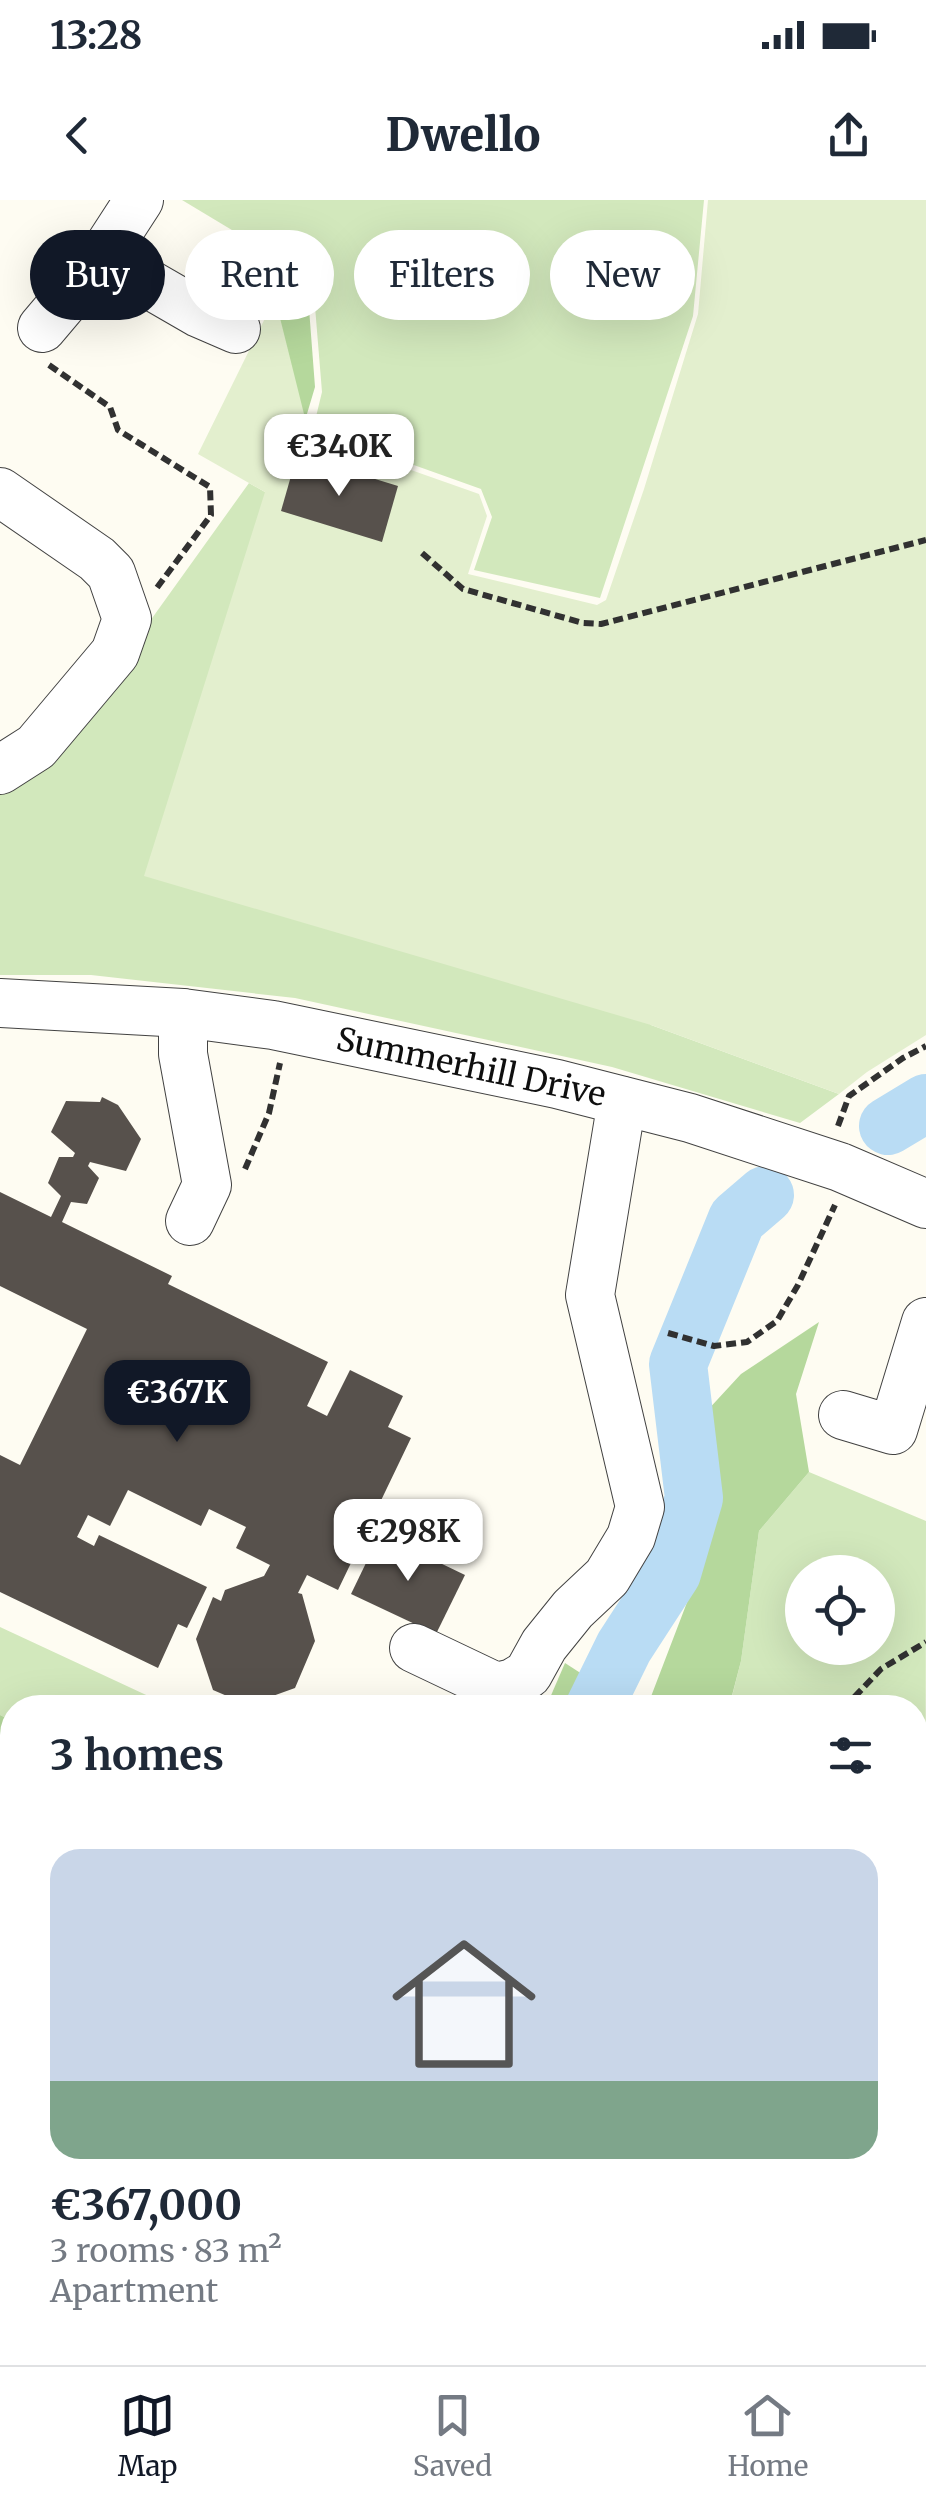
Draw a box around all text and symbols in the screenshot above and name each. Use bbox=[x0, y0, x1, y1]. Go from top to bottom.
text: 13:28 bbox=[50, 12, 142, 59]
text: Dwello bbox=[385, 107, 541, 163]
icon: back bbox=[50, 108, 105, 163]
icon: share bbox=[821, 108, 876, 163]
chip: Buy bbox=[30, 230, 165, 320]
chip: Rent bbox=[185, 230, 334, 320]
chip: Filters bbox=[354, 230, 530, 320]
chip: New bbox=[550, 230, 695, 320]
pin: €340K bbox=[269, 414, 409, 499]
text: €340K bbox=[286, 426, 392, 466]
street label: Summerhill Drive bbox=[333, 1019, 609, 1115]
pin: €367K bbox=[107, 1360, 247, 1445]
text: €367K bbox=[126, 1372, 228, 1412]
pin: €298K bbox=[338, 1499, 478, 1584]
text: €298K bbox=[356, 1511, 460, 1551]
map controls bbox=[785, 1555, 895, 1665]
button: locate bbox=[785, 1555, 895, 1665]
icon: filters bbox=[823, 1728, 878, 1783]
text: 3 homes bbox=[50, 1729, 224, 1781]
icon: home bbox=[374, 1914, 554, 2094]
text: €367,000 bbox=[50, 2179, 242, 2231]
text: 3 rooms · 83 m² bbox=[50, 2231, 282, 2271]
text: Apartment bbox=[50, 2271, 218, 2311]
tab: Map bbox=[118, 2388, 177, 2484]
tab: Saved bbox=[413, 2388, 492, 2484]
tab: Home bbox=[728, 2388, 808, 2484]

